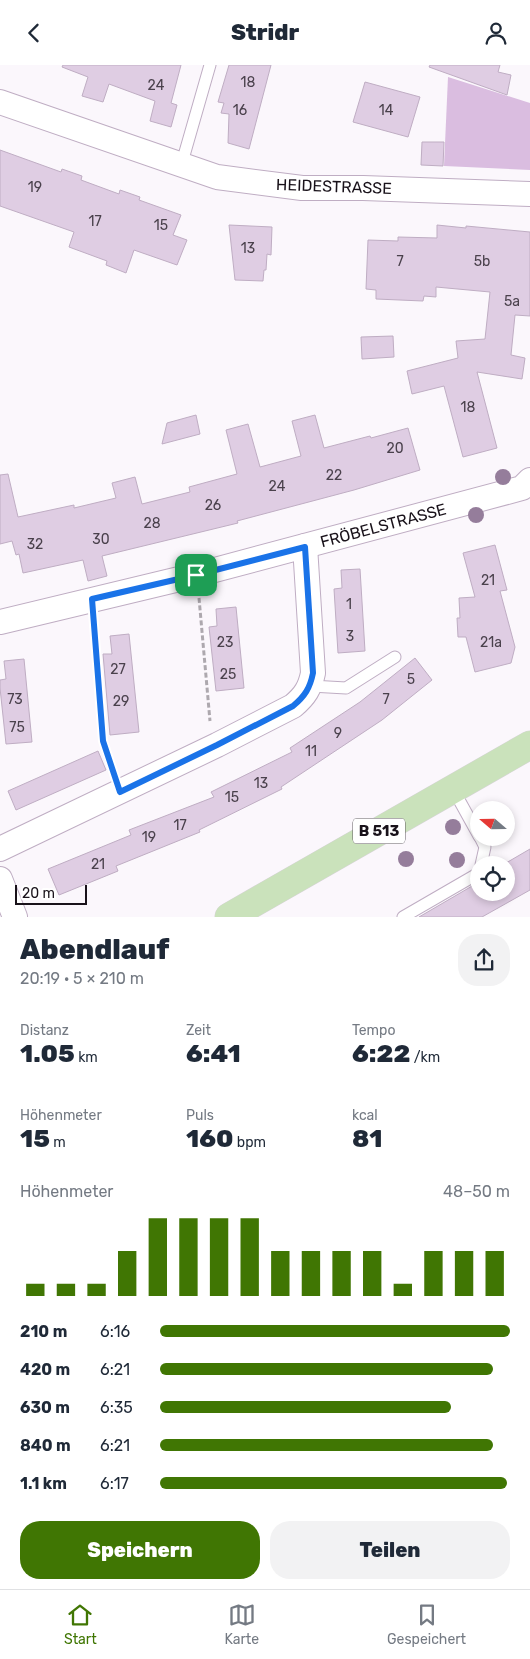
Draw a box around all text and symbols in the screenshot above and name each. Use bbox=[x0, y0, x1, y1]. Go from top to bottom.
icon: back bbox=[20, 19, 48, 47]
text: Stridr bbox=[231, 19, 299, 46]
icon: person bbox=[482, 19, 510, 47]
house number: 18 bbox=[241, 74, 256, 91]
house number: 24 bbox=[148, 77, 165, 94]
house number: 16 bbox=[233, 102, 247, 119]
house number: 14 bbox=[379, 102, 394, 119]
street label: HEIDESTRASSE bbox=[276, 175, 392, 198]
house number: 19 bbox=[28, 179, 42, 196]
house number: 17 bbox=[88, 213, 102, 230]
house number: 15 bbox=[154, 217, 168, 234]
house number: 13 bbox=[241, 240, 255, 257]
house number: 7 bbox=[396, 253, 404, 270]
house number: 5b bbox=[474, 253, 490, 270]
house number: 5a bbox=[504, 293, 520, 310]
house number: 18 bbox=[461, 399, 476, 416]
house number: 20 bbox=[386, 440, 404, 457]
house number: 22 bbox=[326, 467, 342, 484]
house number: 24 bbox=[269, 478, 286, 495]
house number: 26 bbox=[205, 497, 221, 514]
street label: FRÖBELSTRASSE bbox=[318, 500, 448, 551]
house number: 28 bbox=[143, 515, 161, 532]
house number: 30 bbox=[92, 531, 110, 548]
house number: 32 bbox=[27, 536, 43, 553]
pin bbox=[175, 554, 217, 596]
icon: arrive bbox=[182, 561, 210, 589]
house number: 21 bbox=[481, 572, 495, 589]
house number: 1 bbox=[346, 596, 352, 613]
house number: 3 bbox=[346, 628, 354, 645]
house number: 23 bbox=[217, 634, 233, 651]
house number: 21a bbox=[480, 634, 502, 651]
house number: 27 bbox=[110, 661, 126, 678]
house number: 25 bbox=[220, 666, 236, 683]
house number: 5 bbox=[407, 671, 415, 688]
house number: 73 bbox=[7, 691, 23, 708]
house number: 7 bbox=[382, 691, 390, 708]
house number: 29 bbox=[113, 693, 129, 710]
house number: 75 bbox=[9, 719, 25, 736]
house number: 9 bbox=[334, 725, 342, 742]
house number: 11 bbox=[305, 743, 317, 760]
house number: 13 bbox=[254, 775, 268, 792]
house number: 15 bbox=[225, 789, 239, 806]
north arrow bbox=[470, 801, 515, 846]
map controls bbox=[470, 801, 515, 901]
house number: 17 bbox=[173, 817, 187, 834]
road number: B 513 bbox=[353, 819, 405, 843]
house number: 19 bbox=[142, 829, 156, 846]
house number: 21 bbox=[91, 856, 105, 873]
button: locate bbox=[470, 856, 515, 901]
scale bar bbox=[15, 881, 88, 905]
text: 20 m bbox=[22, 885, 55, 902]
text: Abendlauf bbox=[20, 933, 169, 966]
button: share bbox=[458, 934, 510, 986]
text: 20:19 · 5 × 210 m bbox=[20, 969, 144, 988]
text: Distanz bbox=[20, 1022, 69, 1039]
text: Zeit bbox=[186, 1022, 211, 1039]
text: Tempo bbox=[352, 1022, 395, 1039]
text: 1.05 bbox=[20, 1039, 75, 1068]
text: 6:41 bbox=[186, 1039, 241, 1068]
text: 6:22 bbox=[352, 1039, 410, 1068]
text: km bbox=[75, 1049, 98, 1066]
text: /km bbox=[410, 1049, 440, 1066]
text: Höhenmeter bbox=[20, 1107, 102, 1124]
text: Puls bbox=[186, 1107, 214, 1124]
text: kcal bbox=[352, 1107, 378, 1124]
text: 15 bbox=[20, 1124, 50, 1153]
text: 160 bbox=[186, 1124, 233, 1153]
text: 81 bbox=[352, 1124, 383, 1153]
text: m bbox=[50, 1134, 66, 1151]
text: bpm bbox=[233, 1134, 266, 1151]
text: Höhenmeter bbox=[20, 1182, 113, 1201]
text: 48–50 m bbox=[443, 1182, 510, 1201]
text: 210 m bbox=[20, 1322, 67, 1341]
text: 6:16 bbox=[100, 1322, 130, 1341]
text: 420 m bbox=[20, 1360, 70, 1379]
text: 6:21 bbox=[100, 1360, 130, 1379]
text: 630 m bbox=[20, 1398, 70, 1417]
text: 6:35 bbox=[100, 1398, 133, 1417]
text: 840 m bbox=[20, 1436, 71, 1455]
text: 6:21 bbox=[100, 1436, 130, 1455]
text: 1.1 km bbox=[20, 1474, 67, 1493]
text: 6:17 bbox=[100, 1474, 129, 1493]
button: Speichern bbox=[20, 1521, 260, 1579]
button: Teilen bbox=[270, 1521, 510, 1579]
tab: Start bbox=[64, 1601, 97, 1648]
tab: Karte bbox=[225, 1601, 259, 1648]
tab: Gespeichert bbox=[387, 1601, 466, 1648]

